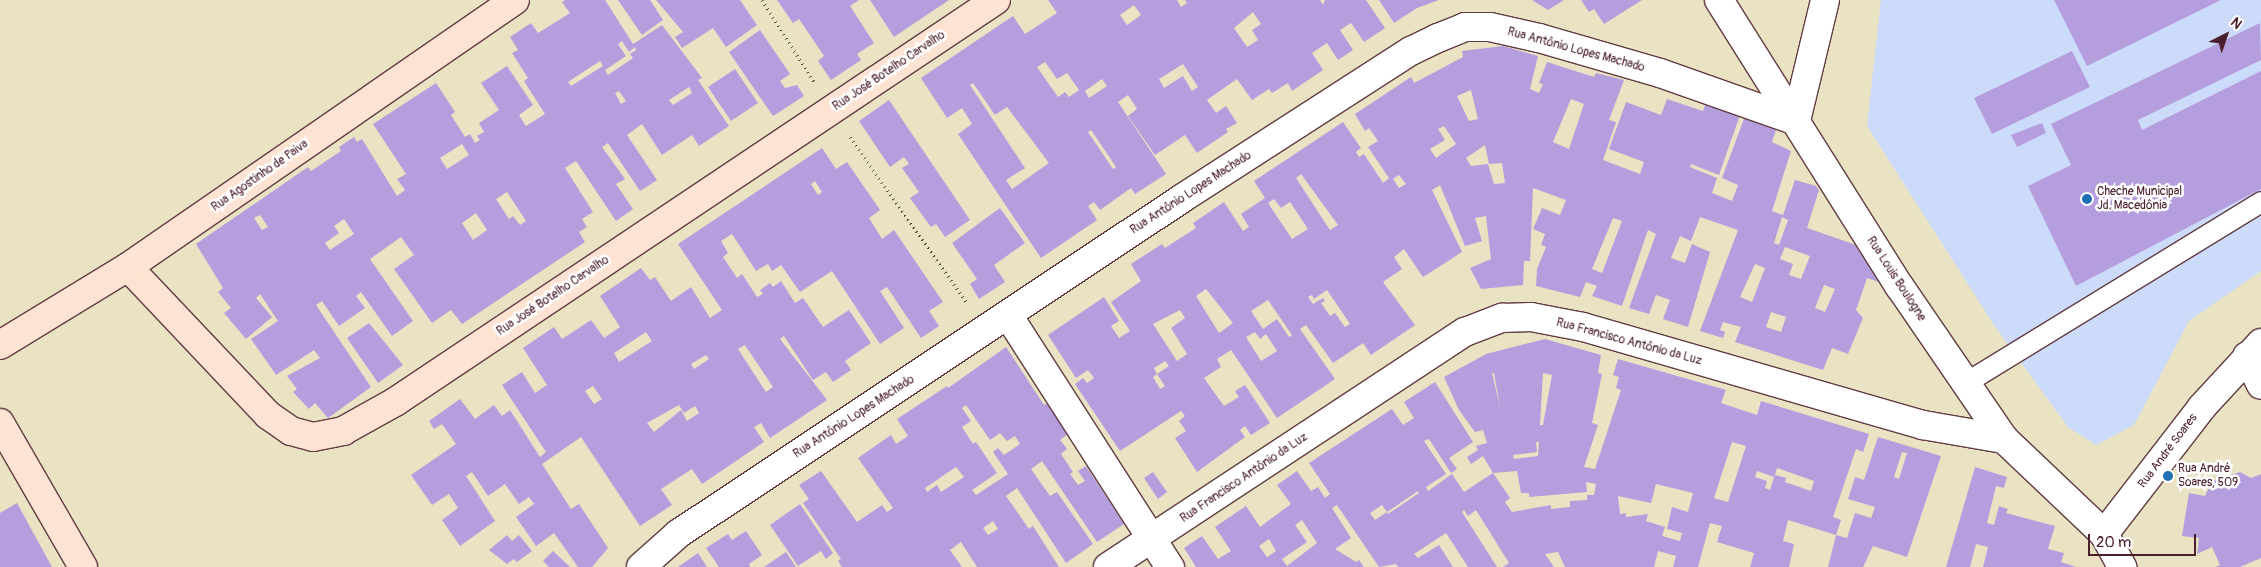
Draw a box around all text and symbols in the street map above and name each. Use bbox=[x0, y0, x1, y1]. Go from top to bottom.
north arrow bbox=[2201, 10, 2251, 60]
text: N bbox=[2227, 14, 2245, 33]
street label: Rua Antônio Lopes Machado bbox=[1506, 25, 1646, 75]
street label: Rua José Botelho Carvalho bbox=[830, 28, 948, 114]
street label: Rua Agostinho de Paiva bbox=[209, 137, 311, 215]
street label: Rua Antônio Lopes Machado bbox=[1128, 148, 1254, 238]
place label: Cheche Municipal Jd. Macedônia bbox=[2097, 185, 2182, 213]
marker: Cheche Municipal Jd. Macedônia bbox=[2081, 193, 2093, 205]
street label: Rua Louis Boulogne bbox=[1863, 234, 1929, 324]
street label: Rua José Botelho Carvalho bbox=[494, 253, 612, 339]
street label: Rua Francisco Antônio da Luz bbox=[1555, 316, 1703, 368]
street label: Rua Antônio Lopes Machado bbox=[791, 372, 917, 462]
street label: Rua André Soares bbox=[2135, 411, 2201, 491]
street label: Rua Francisco Antônio da Luz bbox=[1178, 430, 1310, 526]
place label: Rua André Soares, 509 bbox=[2178, 462, 2238, 490]
marker: Rua André Soares, 509 bbox=[2162, 470, 2174, 482]
scale bar bbox=[2091, 524, 2198, 556]
text: 20 m bbox=[2096, 533, 2131, 552]

